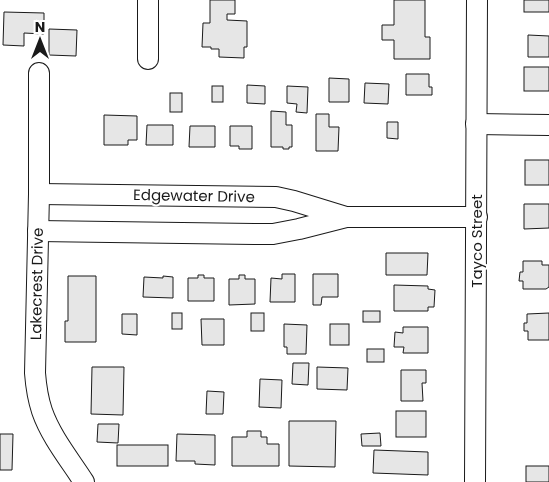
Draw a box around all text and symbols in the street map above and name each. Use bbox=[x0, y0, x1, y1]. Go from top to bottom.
north arrow bbox=[15, 15, 65, 65]
text: N bbox=[35, 17, 45, 37]
street label: Edgewater Drive bbox=[133, 184, 255, 207]
street label: Tayco Street bbox=[466, 194, 487, 288]
street label: Lakecrest Drive bbox=[25, 228, 48, 340]

